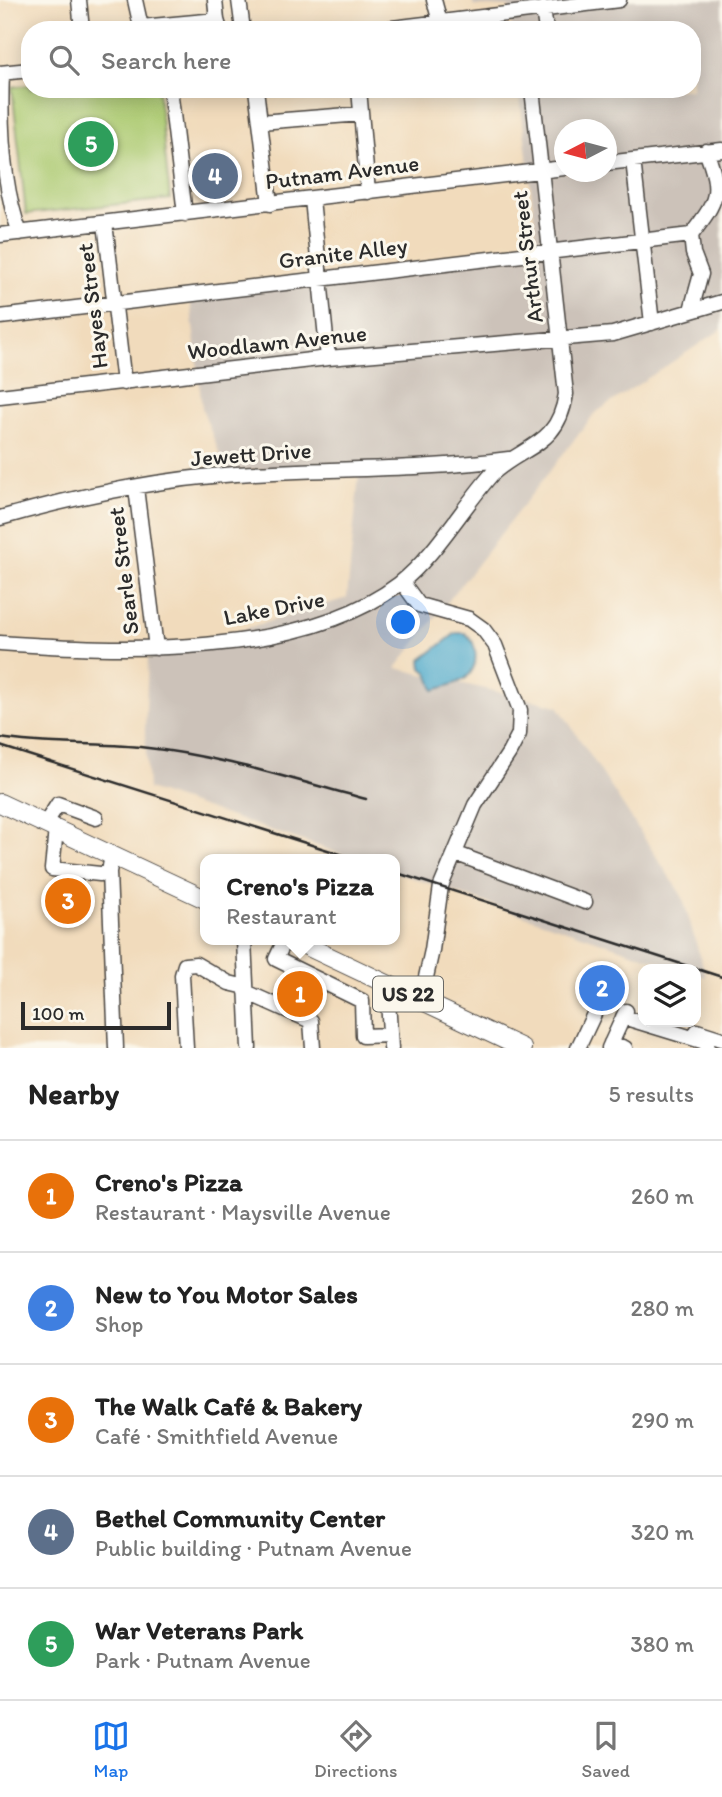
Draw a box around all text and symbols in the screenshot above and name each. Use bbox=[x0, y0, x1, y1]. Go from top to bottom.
search box bbox=[21, 21, 701, 98]
icon: search bbox=[45, 41, 83, 79]
text: Search here bbox=[101, 44, 231, 76]
pin: 5 bbox=[68, 118, 114, 170]
north arrow bbox=[554, 119, 617, 182]
street label: Putnam Avenue bbox=[264, 149, 420, 195]
pin: 4 bbox=[192, 150, 238, 202]
street label: Arthur Street bbox=[505, 189, 549, 325]
street label: Granite Alley bbox=[277, 231, 409, 275]
street label: Hayes Street bbox=[70, 241, 114, 370]
street label: Woodlawn Avenue bbox=[186, 319, 368, 365]
street label: Jewett Drive bbox=[190, 436, 312, 472]
street label: Searle Street bbox=[101, 505, 145, 636]
street label: Lake Drive bbox=[221, 584, 327, 632]
your location bbox=[386, 605, 420, 639]
popup bbox=[200, 854, 400, 945]
text: Creno's Pizza bbox=[226, 870, 374, 902]
pin: 3 bbox=[45, 875, 91, 927]
text: Restaurant bbox=[226, 902, 337, 930]
pin: 2 bbox=[579, 962, 625, 1014]
map controls bbox=[638, 964, 701, 1027]
button: layers bbox=[638, 964, 701, 1027]
pin: 1 bbox=[277, 968, 323, 1020]
road number: US 22 bbox=[373, 976, 443, 1012]
scale bar bbox=[21, 999, 172, 1031]
text: 100 m bbox=[32, 1002, 84, 1025]
text: Nearby bbox=[28, 1075, 119, 1112]
text: 5 results bbox=[608, 1080, 694, 1108]
text: Creno's Pizza bbox=[95, 1166, 243, 1198]
text: 1 bbox=[46, 1182, 56, 1210]
text: 260 m bbox=[631, 1182, 694, 1210]
text: Restaurant · Maysville Avenue bbox=[95, 1198, 391, 1226]
text: New to You Motor Sales bbox=[95, 1278, 358, 1310]
text: 2 bbox=[45, 1294, 57, 1322]
text: 280 m bbox=[631, 1294, 694, 1322]
text: Shop bbox=[95, 1310, 143, 1338]
text: The Walk Café & Bakery bbox=[95, 1390, 362, 1422]
text: 3 bbox=[45, 1406, 57, 1434]
text: 290 m bbox=[631, 1406, 694, 1434]
text: Café · Smithfield Avenue bbox=[95, 1422, 338, 1450]
text: Bethel Community Center bbox=[95, 1502, 385, 1534]
text: 4 bbox=[44, 1518, 58, 1546]
text: 320 m bbox=[631, 1518, 694, 1546]
text: Public building · Putnam Avenue bbox=[95, 1534, 412, 1562]
text: War Veterans Park bbox=[95, 1614, 303, 1646]
text: 5 bbox=[45, 1630, 57, 1658]
text: 380 m bbox=[630, 1630, 694, 1658]
text: Park · Putnam Avenue bbox=[95, 1646, 311, 1674]
tab: Map bbox=[92, 1717, 130, 1782]
tab: Directions bbox=[314, 1717, 398, 1782]
tab: Saved bbox=[582, 1717, 630, 1782]

